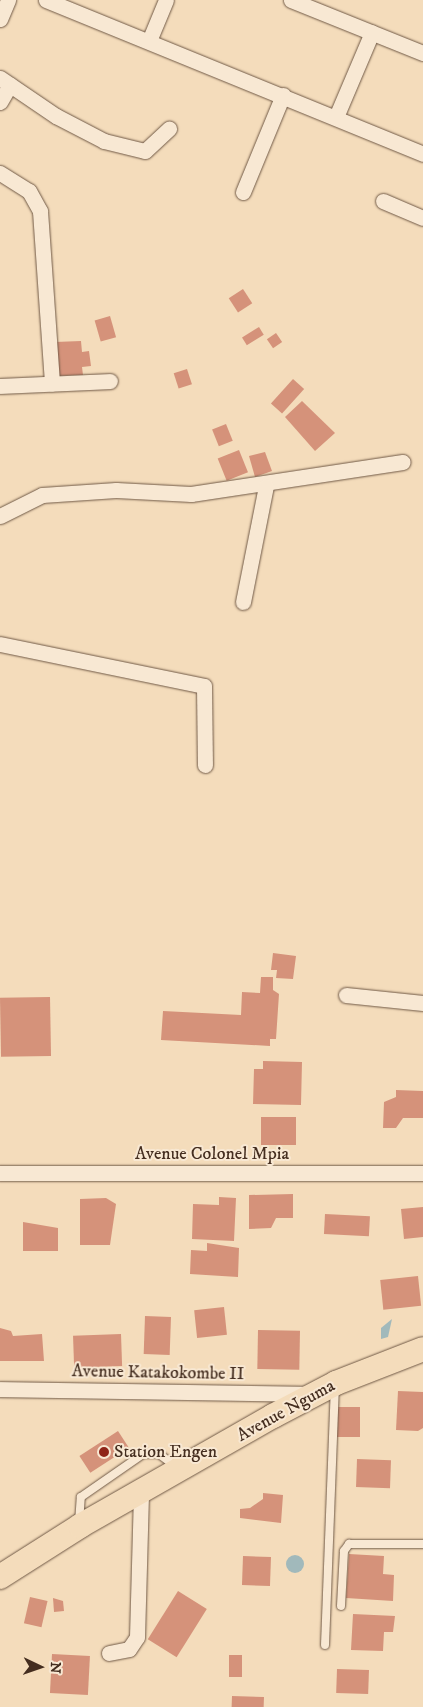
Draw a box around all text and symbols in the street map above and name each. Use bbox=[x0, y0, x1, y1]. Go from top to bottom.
street label: Avenue Colonel Mpia bbox=[135, 1143, 289, 1165]
street label: Avenue Katakokombe II bbox=[72, 1361, 244, 1385]
street label: Avenue Nguma bbox=[233, 1375, 339, 1447]
place label: Station Engen bbox=[114, 1441, 217, 1463]
marker: Station Engen bbox=[98, 1446, 110, 1458]
north arrow bbox=[15, 1642, 65, 1692]
text: N bbox=[46, 1662, 64, 1674]

